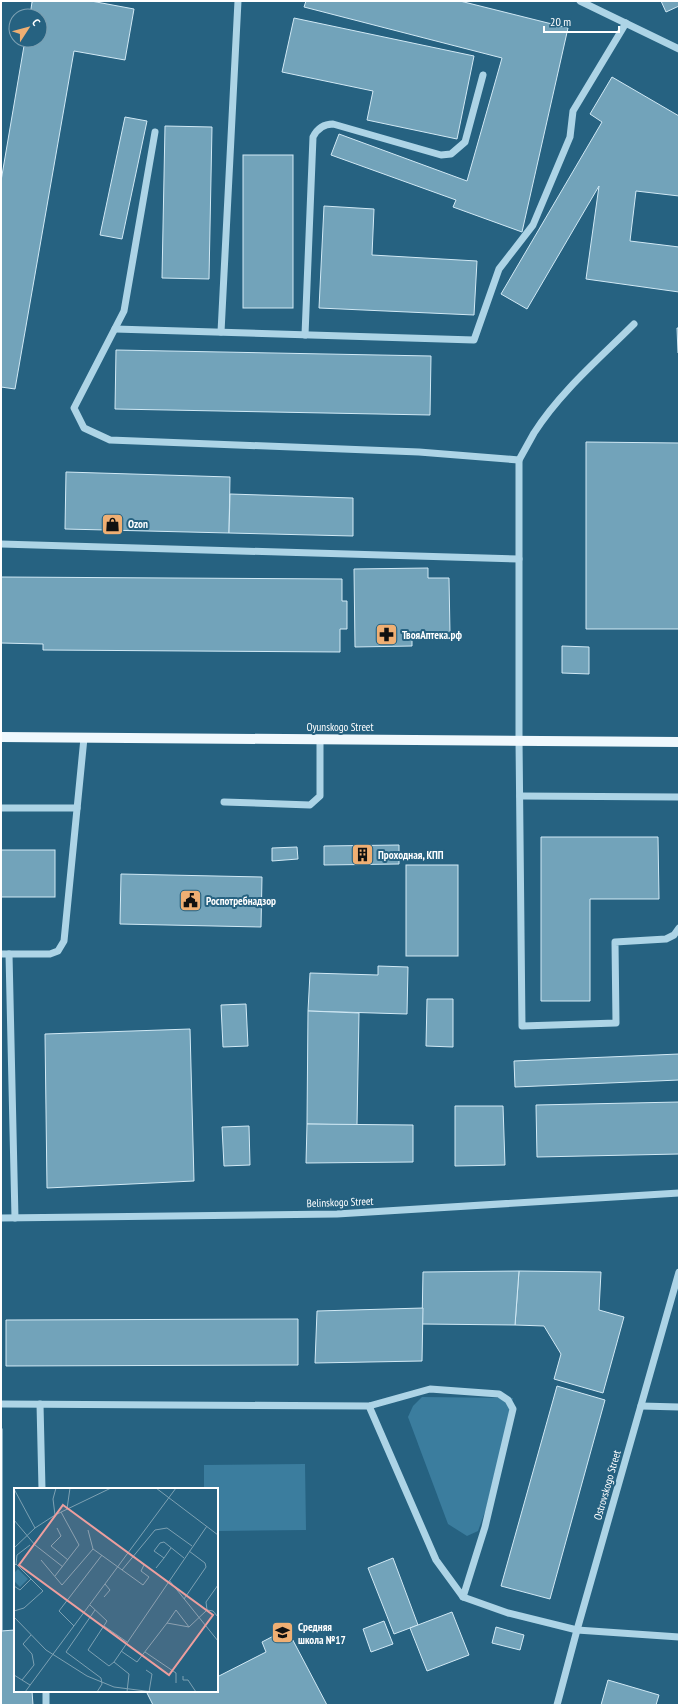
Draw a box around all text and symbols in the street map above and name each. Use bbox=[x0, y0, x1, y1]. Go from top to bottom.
north arrow bbox=[8, 8, 48, 48]
scale bar bbox=[544, 8, 619, 34]
text: 20 m bbox=[550, 14, 571, 29]
text: С bbox=[29, 16, 43, 28]
shop icon: Ozon bbox=[100, 511, 126, 537]
place label: Ozon bbox=[128, 517, 148, 531]
pharmacy icon: ТвояАптека.рф bbox=[373, 622, 399, 648]
place label: ТвояАптека.рф bbox=[402, 628, 463, 642]
street label: Oyunskogo Street bbox=[307, 720, 373, 734]
building icon: Проходная, КПП bbox=[349, 842, 375, 868]
place label: Проходная, КПП bbox=[378, 848, 444, 862]
public building icon: Роспотребнадзор bbox=[178, 888, 204, 914]
place label: Роспотребнадзор bbox=[206, 894, 276, 908]
street label: Belinskogo Street bbox=[306, 1194, 374, 1210]
street label: Ostrovskogo Street bbox=[590, 1448, 624, 1522]
inset map bbox=[14, 1488, 218, 1692]
school or university icon: Средняя школа №17 bbox=[270, 1620, 296, 1646]
place label: Средняя школа №17 bbox=[298, 1620, 346, 1647]

